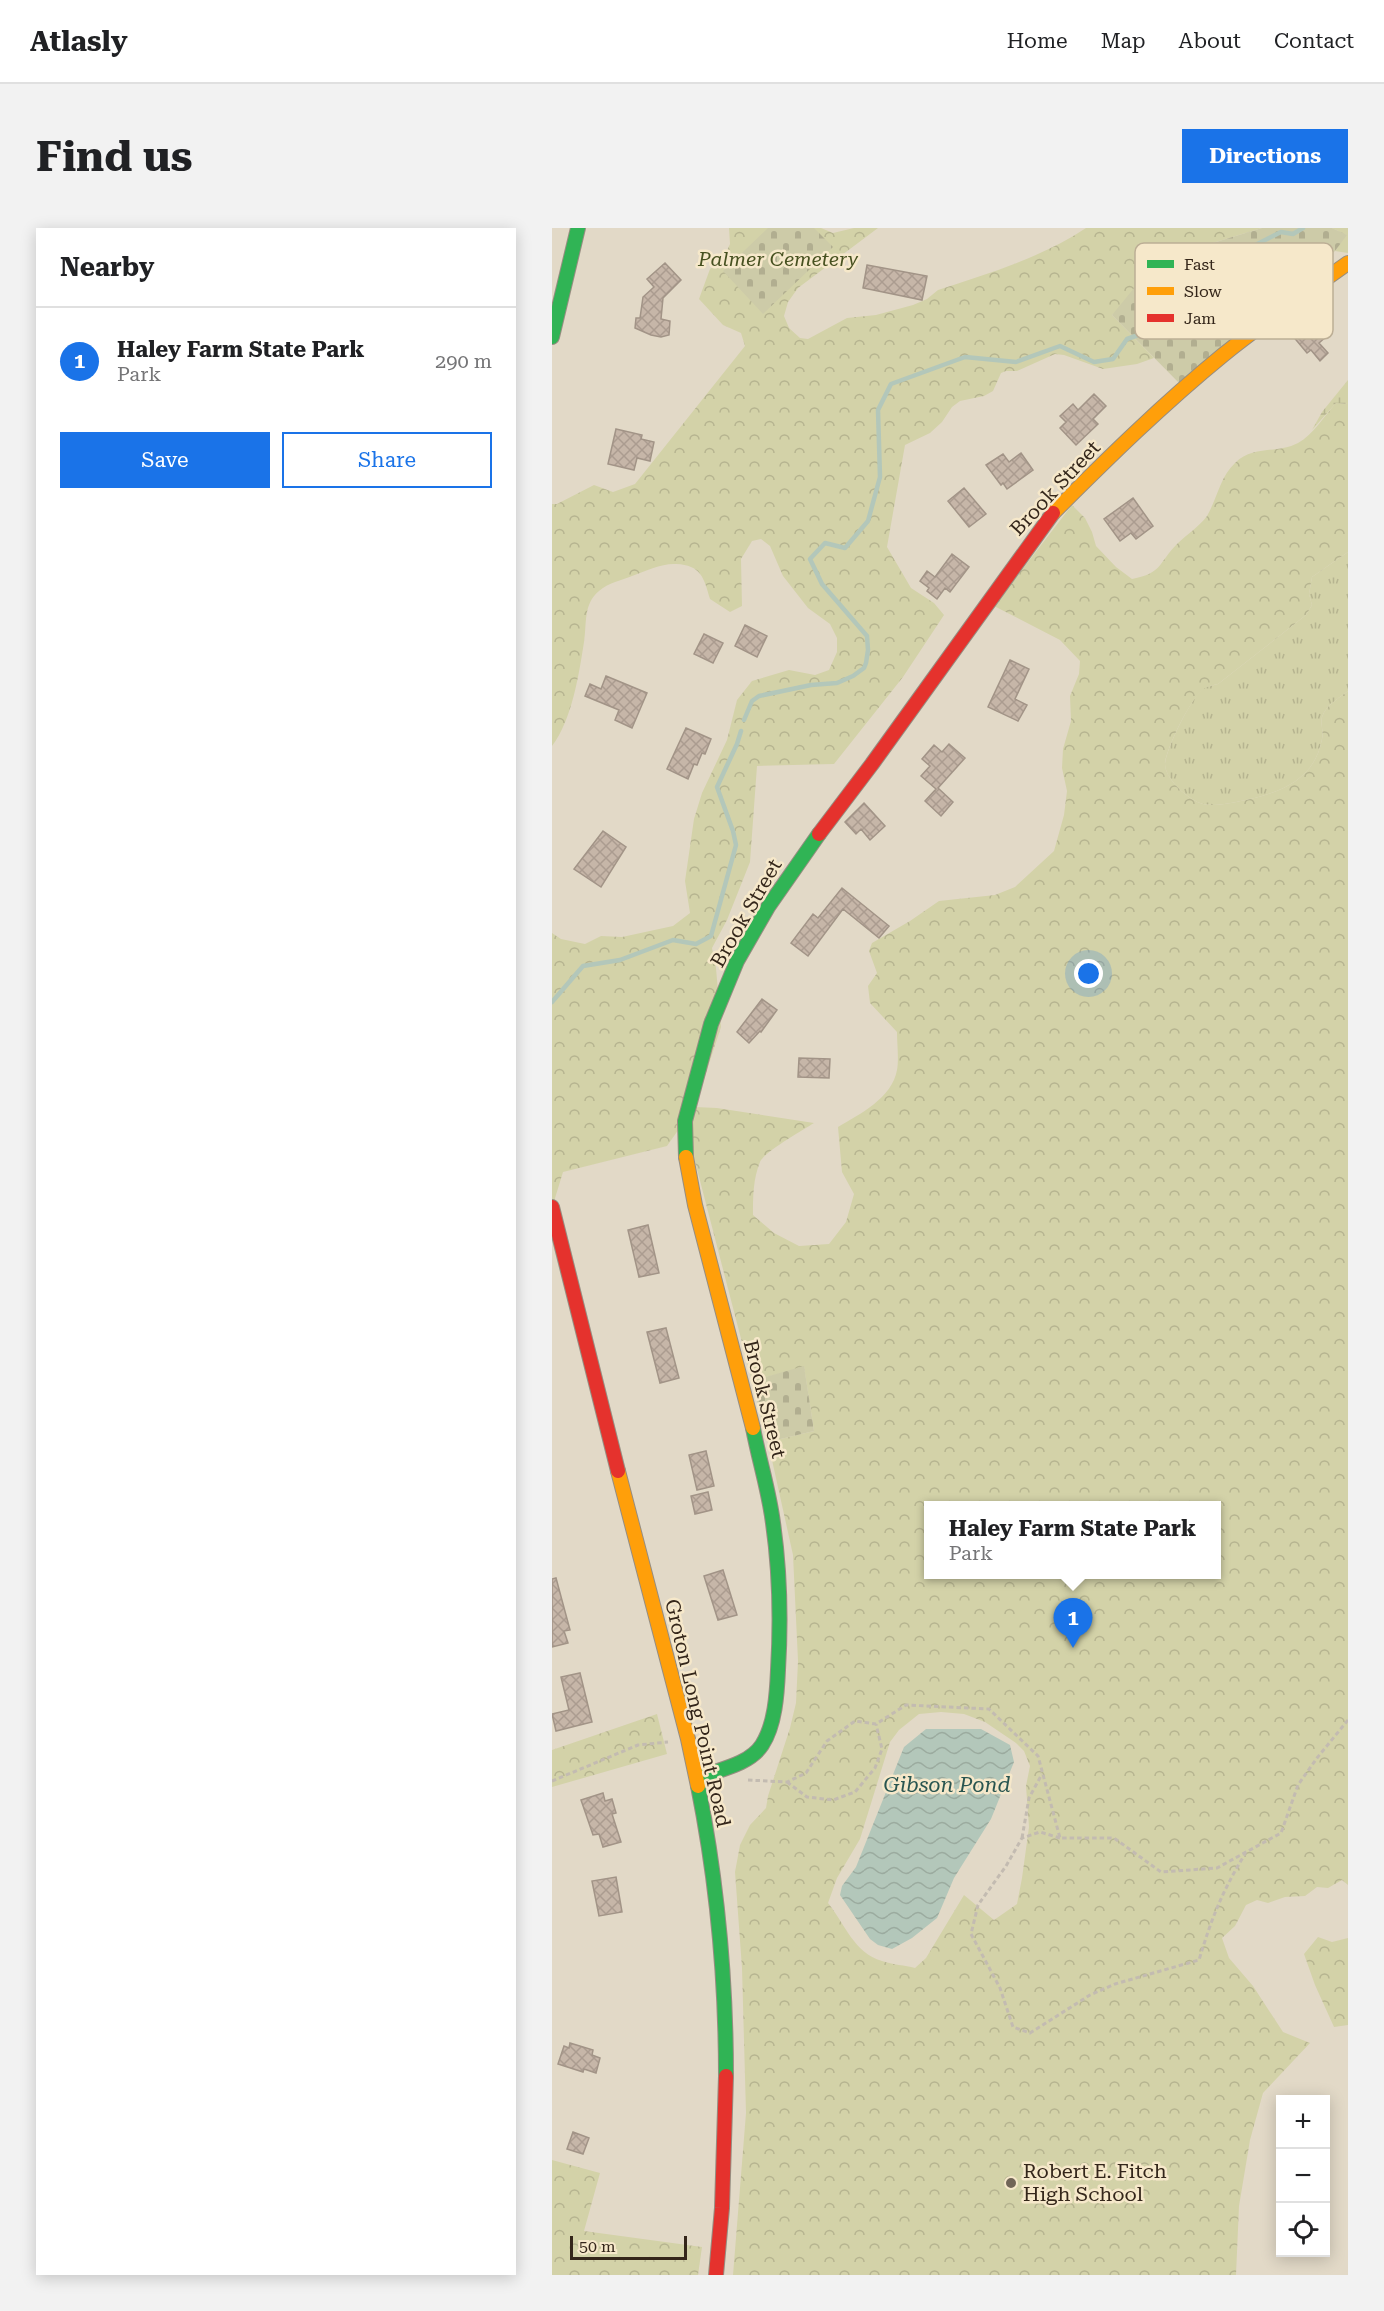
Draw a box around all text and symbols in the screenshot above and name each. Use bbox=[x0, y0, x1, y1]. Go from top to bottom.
text: Atlasly bbox=[30, 25, 128, 58]
text: Home bbox=[1007, 29, 1068, 53]
text: Map bbox=[1101, 29, 1146, 53]
text: About bbox=[1179, 29, 1241, 53]
text: Contact bbox=[1274, 29, 1354, 53]
button: Directions bbox=[1182, 129, 1348, 183]
text: Find us bbox=[36, 132, 193, 181]
legend bbox=[1135, 243, 1333, 339]
park label: Palmer Cemetery bbox=[697, 247, 859, 271]
text: Nearby bbox=[60, 252, 154, 282]
text: Fast bbox=[1184, 255, 1215, 274]
text: Slow bbox=[1184, 282, 1222, 301]
text: Jam bbox=[1184, 309, 1216, 328]
text: Haley Farm State Park bbox=[117, 337, 364, 362]
text: 1 bbox=[74, 349, 85, 373]
text: 290 m bbox=[435, 349, 492, 373]
text: Park bbox=[117, 362, 161, 386]
button: Save bbox=[60, 432, 270, 488]
button: Share bbox=[282, 432, 492, 488]
street label: Brook Street bbox=[1005, 435, 1105, 540]
street label: Brook Street bbox=[705, 854, 787, 971]
your location bbox=[1074, 959, 1103, 988]
street label: Brook Street bbox=[739, 1337, 791, 1461]
popup bbox=[924, 1501, 1221, 1579]
text: Haley Farm State Park bbox=[949, 1516, 1196, 1541]
text: Park bbox=[949, 1541, 993, 1565]
street label: Groton Long Point Road bbox=[660, 1597, 736, 1829]
pin: 1 bbox=[1054, 1598, 1092, 1648]
water label: Gibson Pond bbox=[883, 1773, 1011, 1797]
map controls bbox=[1276, 2095, 1330, 2257]
button: + bbox=[1276, 2095, 1330, 2149]
button: − bbox=[1276, 2149, 1330, 2203]
place label: Robert E. Fitch High School bbox=[1023, 2159, 1167, 2206]
marker: Robert E. Fitch High School bbox=[1004, 2176, 1018, 2190]
button: locate bbox=[1276, 2203, 1330, 2257]
scale bar bbox=[570, 2233, 687, 2260]
text: 50 m bbox=[579, 2237, 616, 2256]

